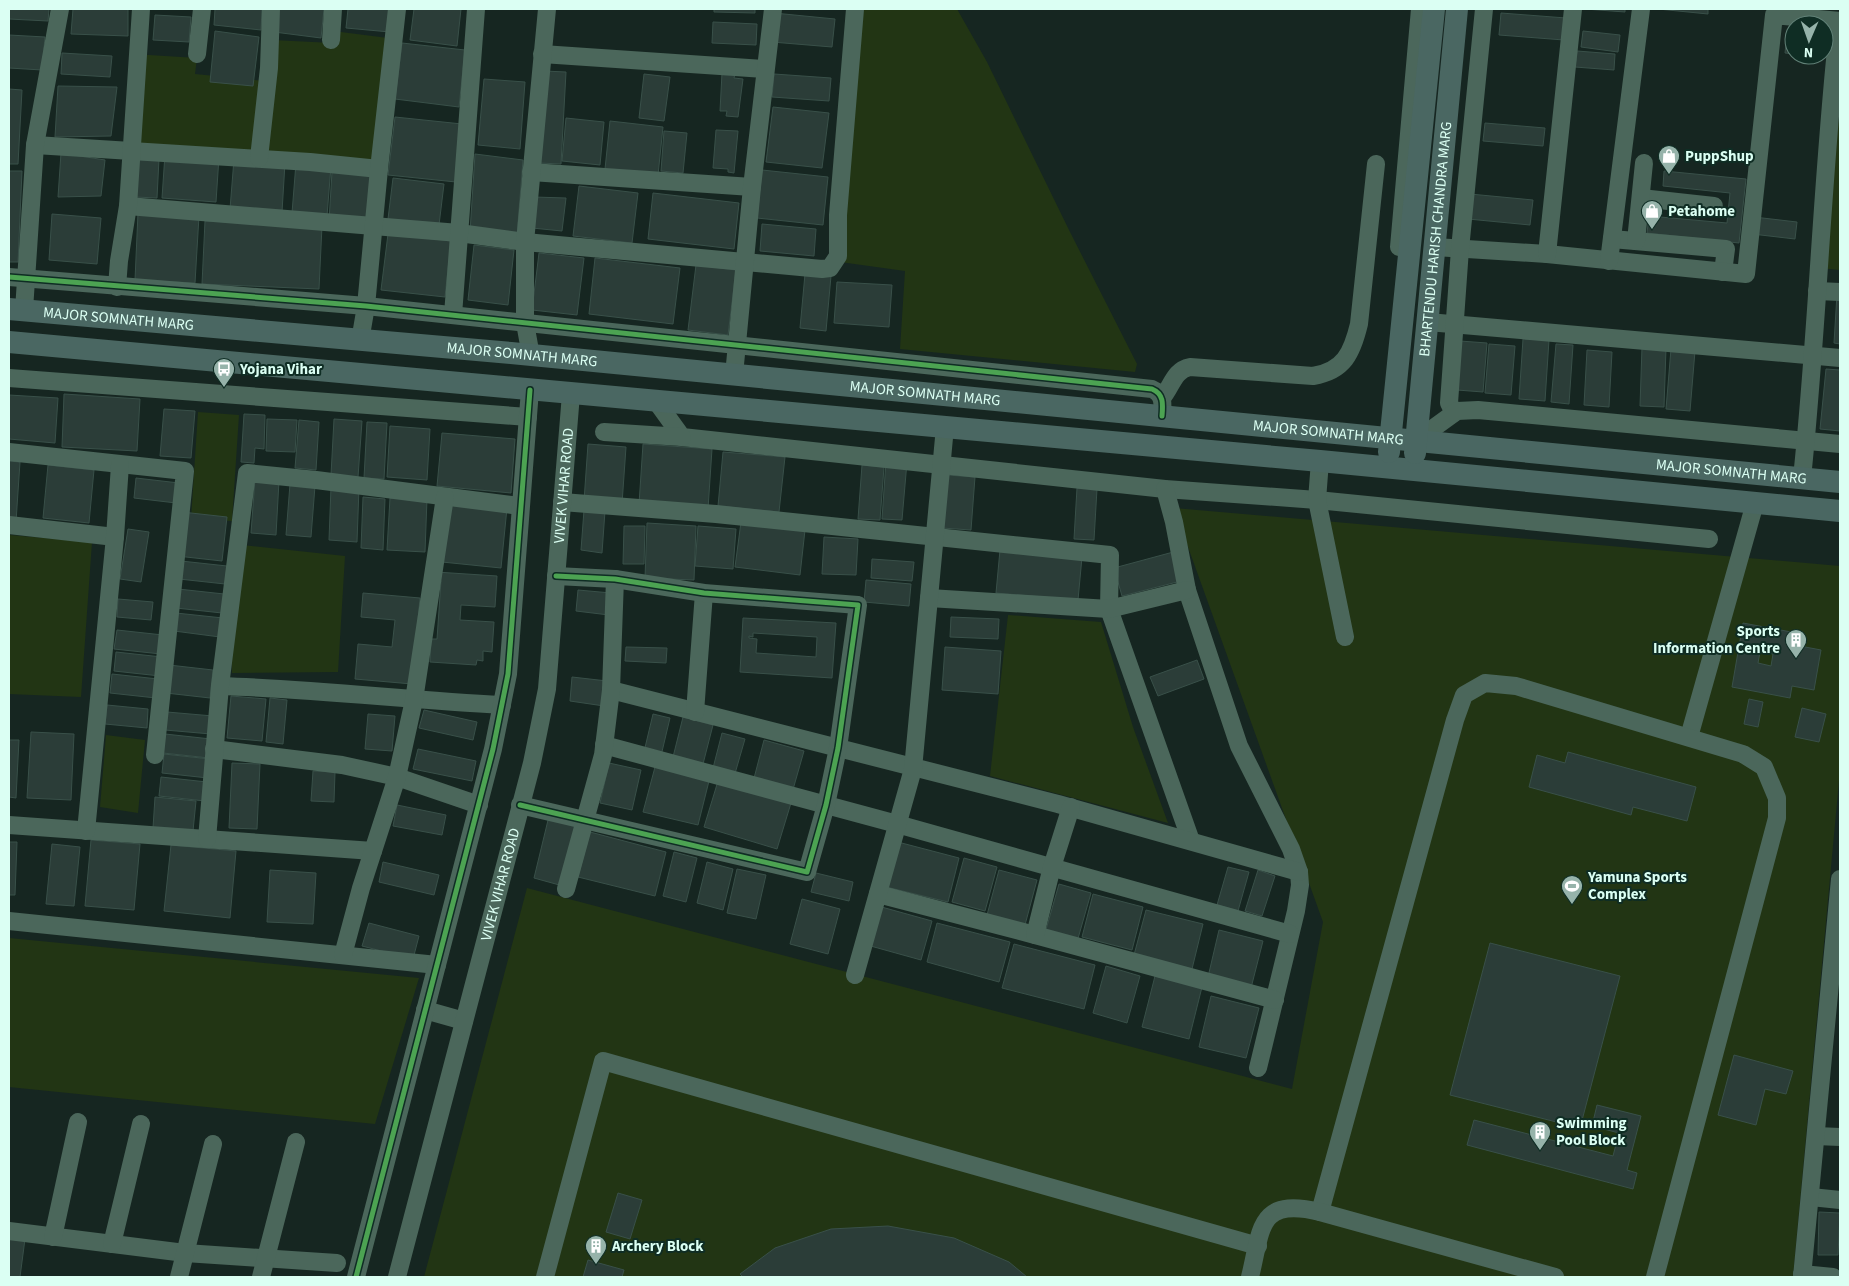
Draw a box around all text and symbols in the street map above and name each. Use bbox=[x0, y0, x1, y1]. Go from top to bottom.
north arrow bbox=[1784, 15, 1834, 65]
text: N bbox=[1804, 42, 1814, 62]
street label: BHARTENDU HARISH CHANDRA MARG bbox=[1414, 121, 1457, 357]
shop icon: PuppShup bbox=[1657, 144, 1681, 175]
place label: PuppShup bbox=[1685, 146, 1754, 167]
shop icon: Petahome bbox=[1640, 199, 1664, 230]
place label: Petahome bbox=[1668, 201, 1735, 222]
street label: MAJOR SOMNATH MARG bbox=[42, 302, 195, 336]
street label: MAJOR SOMNATH MARG bbox=[446, 337, 598, 372]
bus stop icon: Yojana Vihar bbox=[212, 357, 236, 388]
place label: Yojana Vihar bbox=[239, 359, 322, 380]
street label: MAJOR SOMNATH MARG bbox=[849, 376, 1001, 411]
street label: MAJOR SOMNATH MARG bbox=[1252, 415, 1405, 451]
street label: VIVEK VIHAR ROAD bbox=[549, 427, 579, 544]
street label: MAJOR SOMNATH MARG bbox=[1655, 454, 1808, 490]
place label: Sports Information Centre bbox=[1653, 621, 1780, 659]
building icon: Sports Information Centre bbox=[1784, 628, 1808, 659]
street label: VIVEK VIHAR ROAD bbox=[476, 826, 526, 943]
place label: Yamuna Sports Complex bbox=[1587, 867, 1687, 905]
sports icon: Yamuna Sports Complex bbox=[1560, 874, 1584, 905]
place label: Swimming Pool Block bbox=[1556, 1113, 1627, 1151]
building icon: Swimming Pool Block bbox=[1528, 1120, 1552, 1151]
building icon: Archery Block bbox=[584, 1234, 608, 1265]
place label: Archery Block bbox=[611, 1236, 704, 1257]

